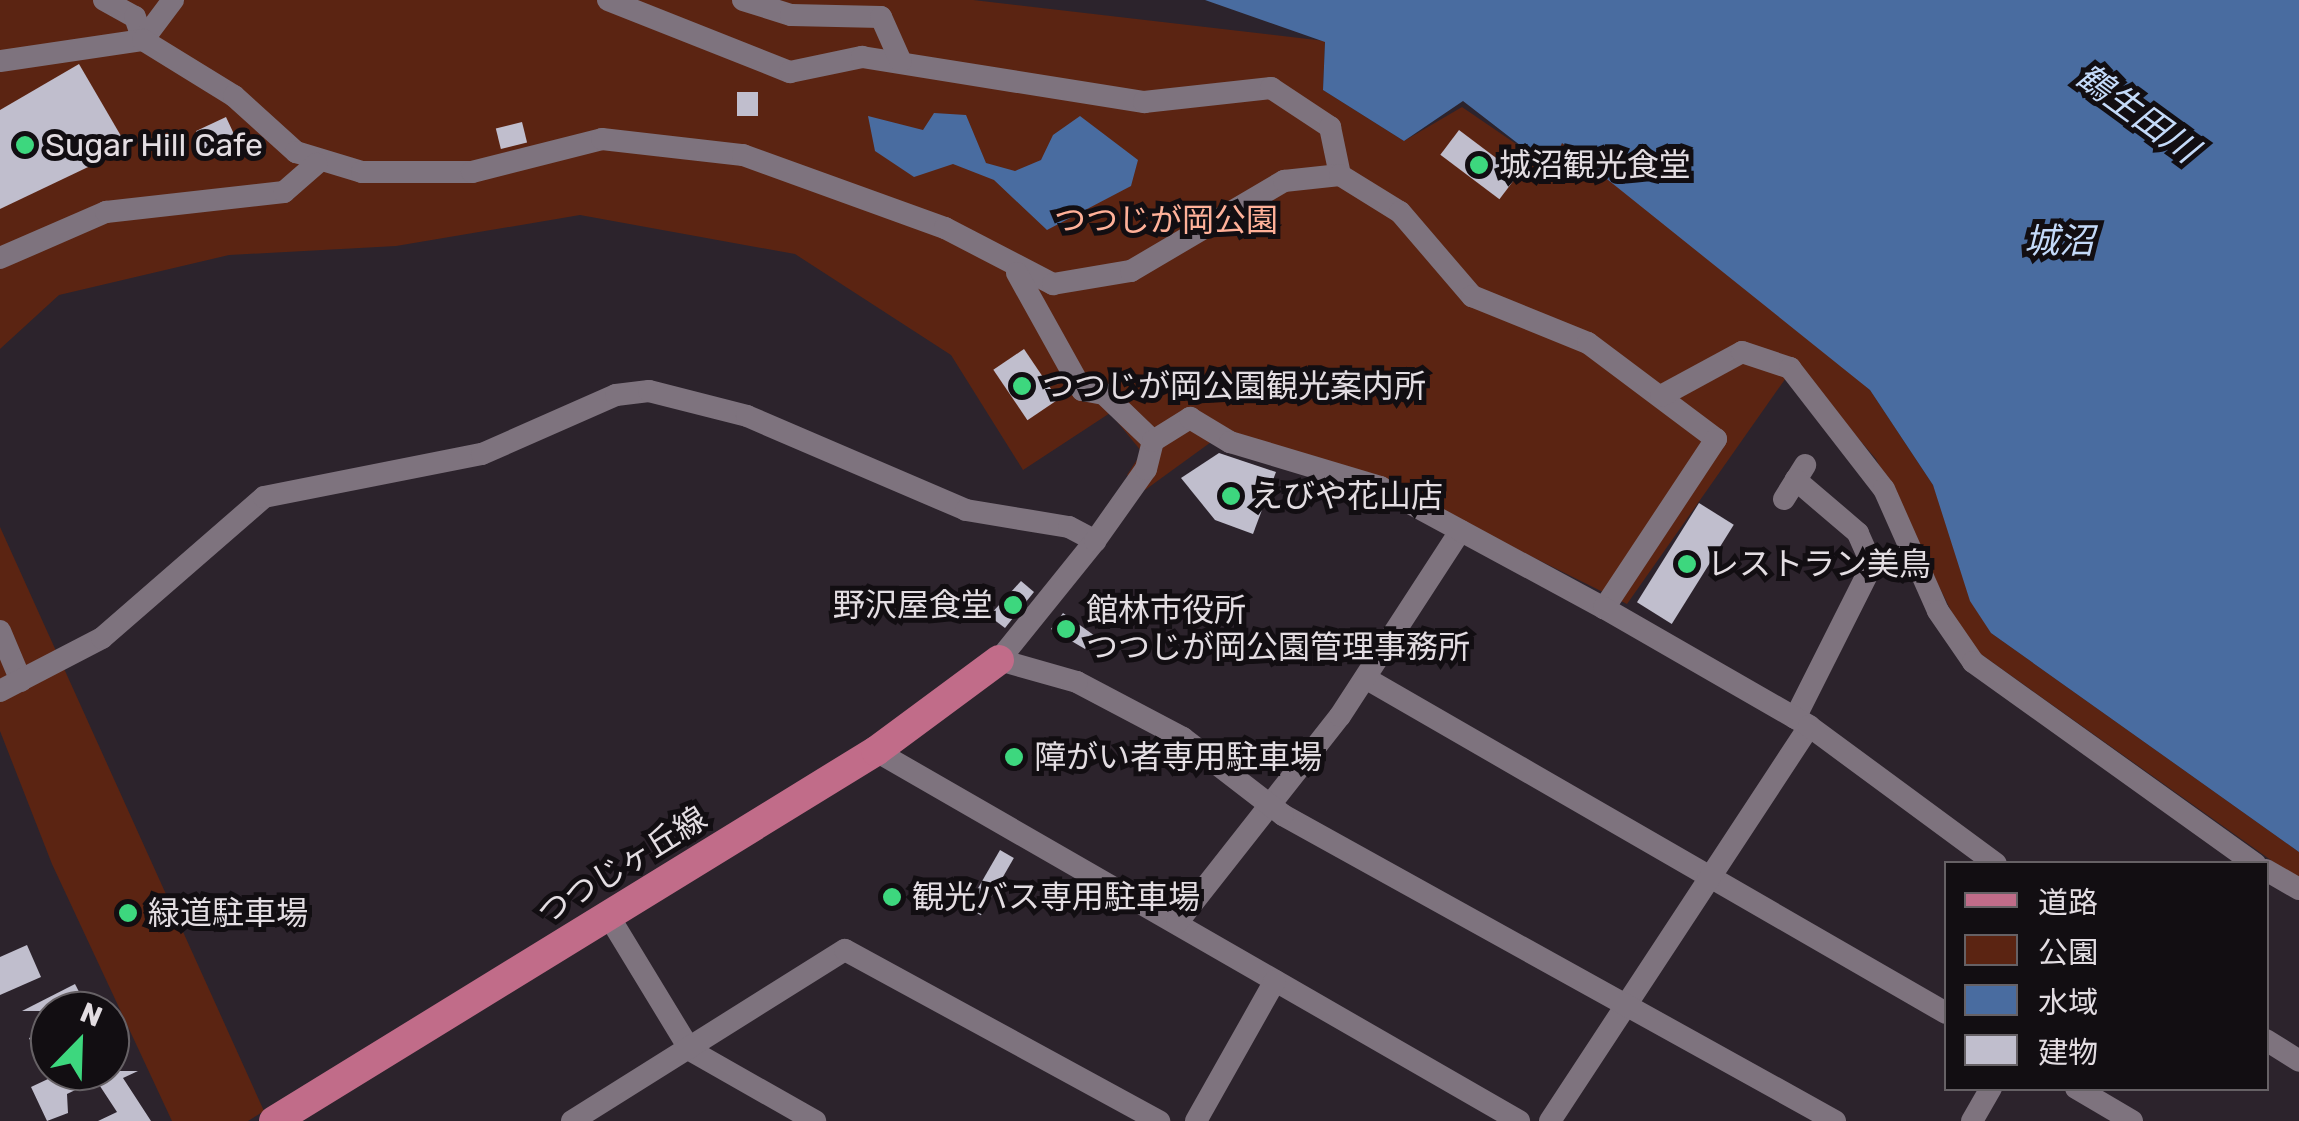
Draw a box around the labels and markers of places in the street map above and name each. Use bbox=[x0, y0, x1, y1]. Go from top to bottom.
place label: Sugar Hill Cafe bbox=[45, 126, 264, 164]
marker: Sugar Hill Cafe bbox=[14, 134, 36, 156]
place label: 城沼観光食堂 bbox=[1499, 146, 1691, 184]
marker: 城沼観光食堂 bbox=[1468, 154, 1490, 176]
place label: つつじが岡公園観光案内所 bbox=[1042, 367, 1426, 405]
marker: つつじが岡公園観光案内所 bbox=[1011, 375, 1033, 397]
place label: えびや花山店 bbox=[1251, 477, 1443, 515]
marker: えびや花山店 bbox=[1220, 485, 1242, 507]
place label: レストラン美鳥 bbox=[1707, 545, 1931, 583]
marker: レストラン美鳥 bbox=[1676, 553, 1698, 575]
place label: 野沢屋食堂 bbox=[833, 586, 993, 624]
place label: 館林市役所 つつじが岡公園管理事務所 bbox=[1086, 592, 1470, 667]
marker: 野沢屋食堂 bbox=[1002, 594, 1024, 616]
marker: 館林市役所 つつじが岡公園管理事務所 bbox=[1055, 618, 1077, 640]
place label: 障がい者専用駐車場 bbox=[1034, 738, 1322, 776]
marker: 障がい者専用駐車場 bbox=[1003, 746, 1025, 768]
place label: 観光バス専用駐車場 bbox=[912, 878, 1200, 916]
marker: 観光バス専用駐車場 bbox=[881, 886, 903, 908]
place label: 緑道駐車場 bbox=[148, 894, 308, 932]
marker: 緑道駐車場 bbox=[117, 902, 139, 924]

